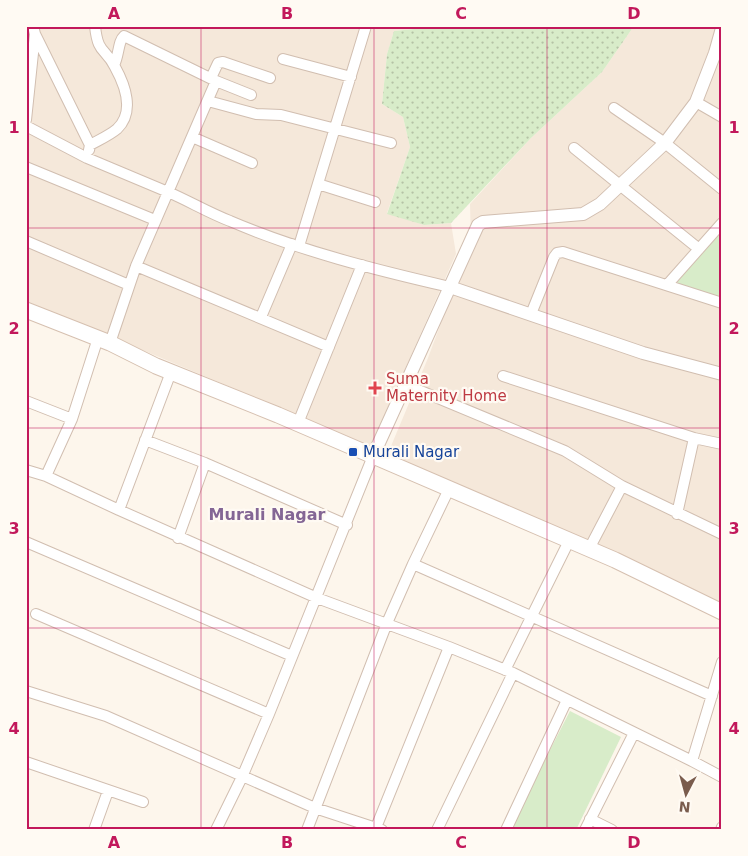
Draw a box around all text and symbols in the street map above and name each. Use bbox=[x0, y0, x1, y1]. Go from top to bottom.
text: A bbox=[108, 4, 121, 23]
text: B bbox=[281, 4, 293, 23]
text: C bbox=[455, 4, 467, 23]
text: D bbox=[627, 4, 641, 23]
text: 1 bbox=[8, 118, 20, 137]
text: 1 bbox=[728, 118, 740, 137]
text: 2 bbox=[8, 319, 20, 338]
text: 2 bbox=[728, 319, 740, 338]
place label: Suma Maternity Home bbox=[386, 370, 507, 405]
marker: Suma Maternity Home bbox=[368, 381, 382, 395]
place label: Murali Nagar bbox=[363, 443, 460, 461]
marker: Murali Nagar bbox=[347, 446, 359, 458]
district label: Murali Nagar bbox=[209, 505, 326, 524]
text: 3 bbox=[8, 519, 20, 538]
text: 3 bbox=[728, 519, 740, 538]
text: 4 bbox=[8, 719, 20, 738]
text: 4 bbox=[728, 719, 740, 738]
north arrow bbox=[660, 768, 710, 818]
text: N bbox=[678, 798, 691, 815]
text: A bbox=[108, 833, 121, 852]
text: B bbox=[281, 833, 293, 852]
text: C bbox=[455, 833, 467, 852]
text: D bbox=[627, 833, 641, 852]

